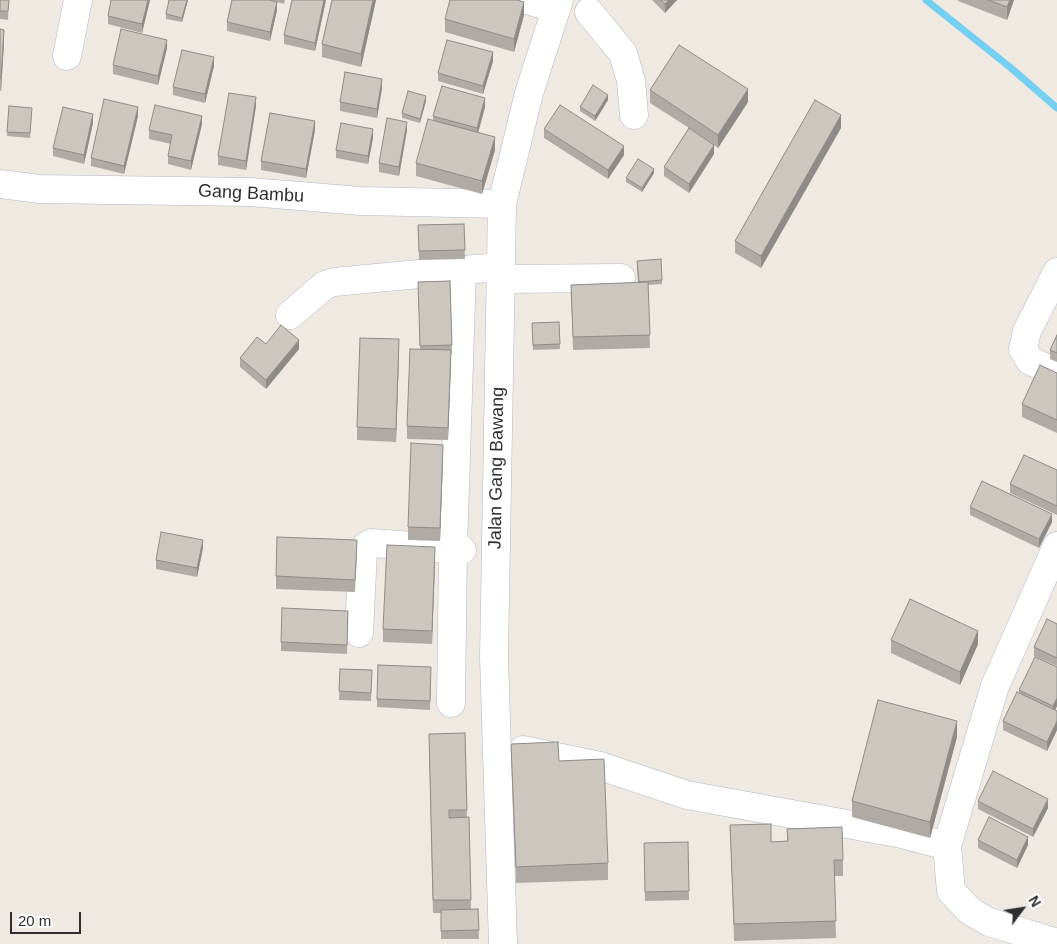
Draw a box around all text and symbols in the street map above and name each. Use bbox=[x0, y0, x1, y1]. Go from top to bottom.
street label: Gang Bambu bbox=[197, 180, 305, 208]
street label: Jalan Gang Bawang bbox=[485, 387, 509, 549]
north arrow bbox=[997, 884, 1047, 934]
text: N bbox=[1025, 893, 1044, 910]
scale bar bbox=[12, 902, 84, 934]
text: 20 m bbox=[18, 912, 51, 929]

